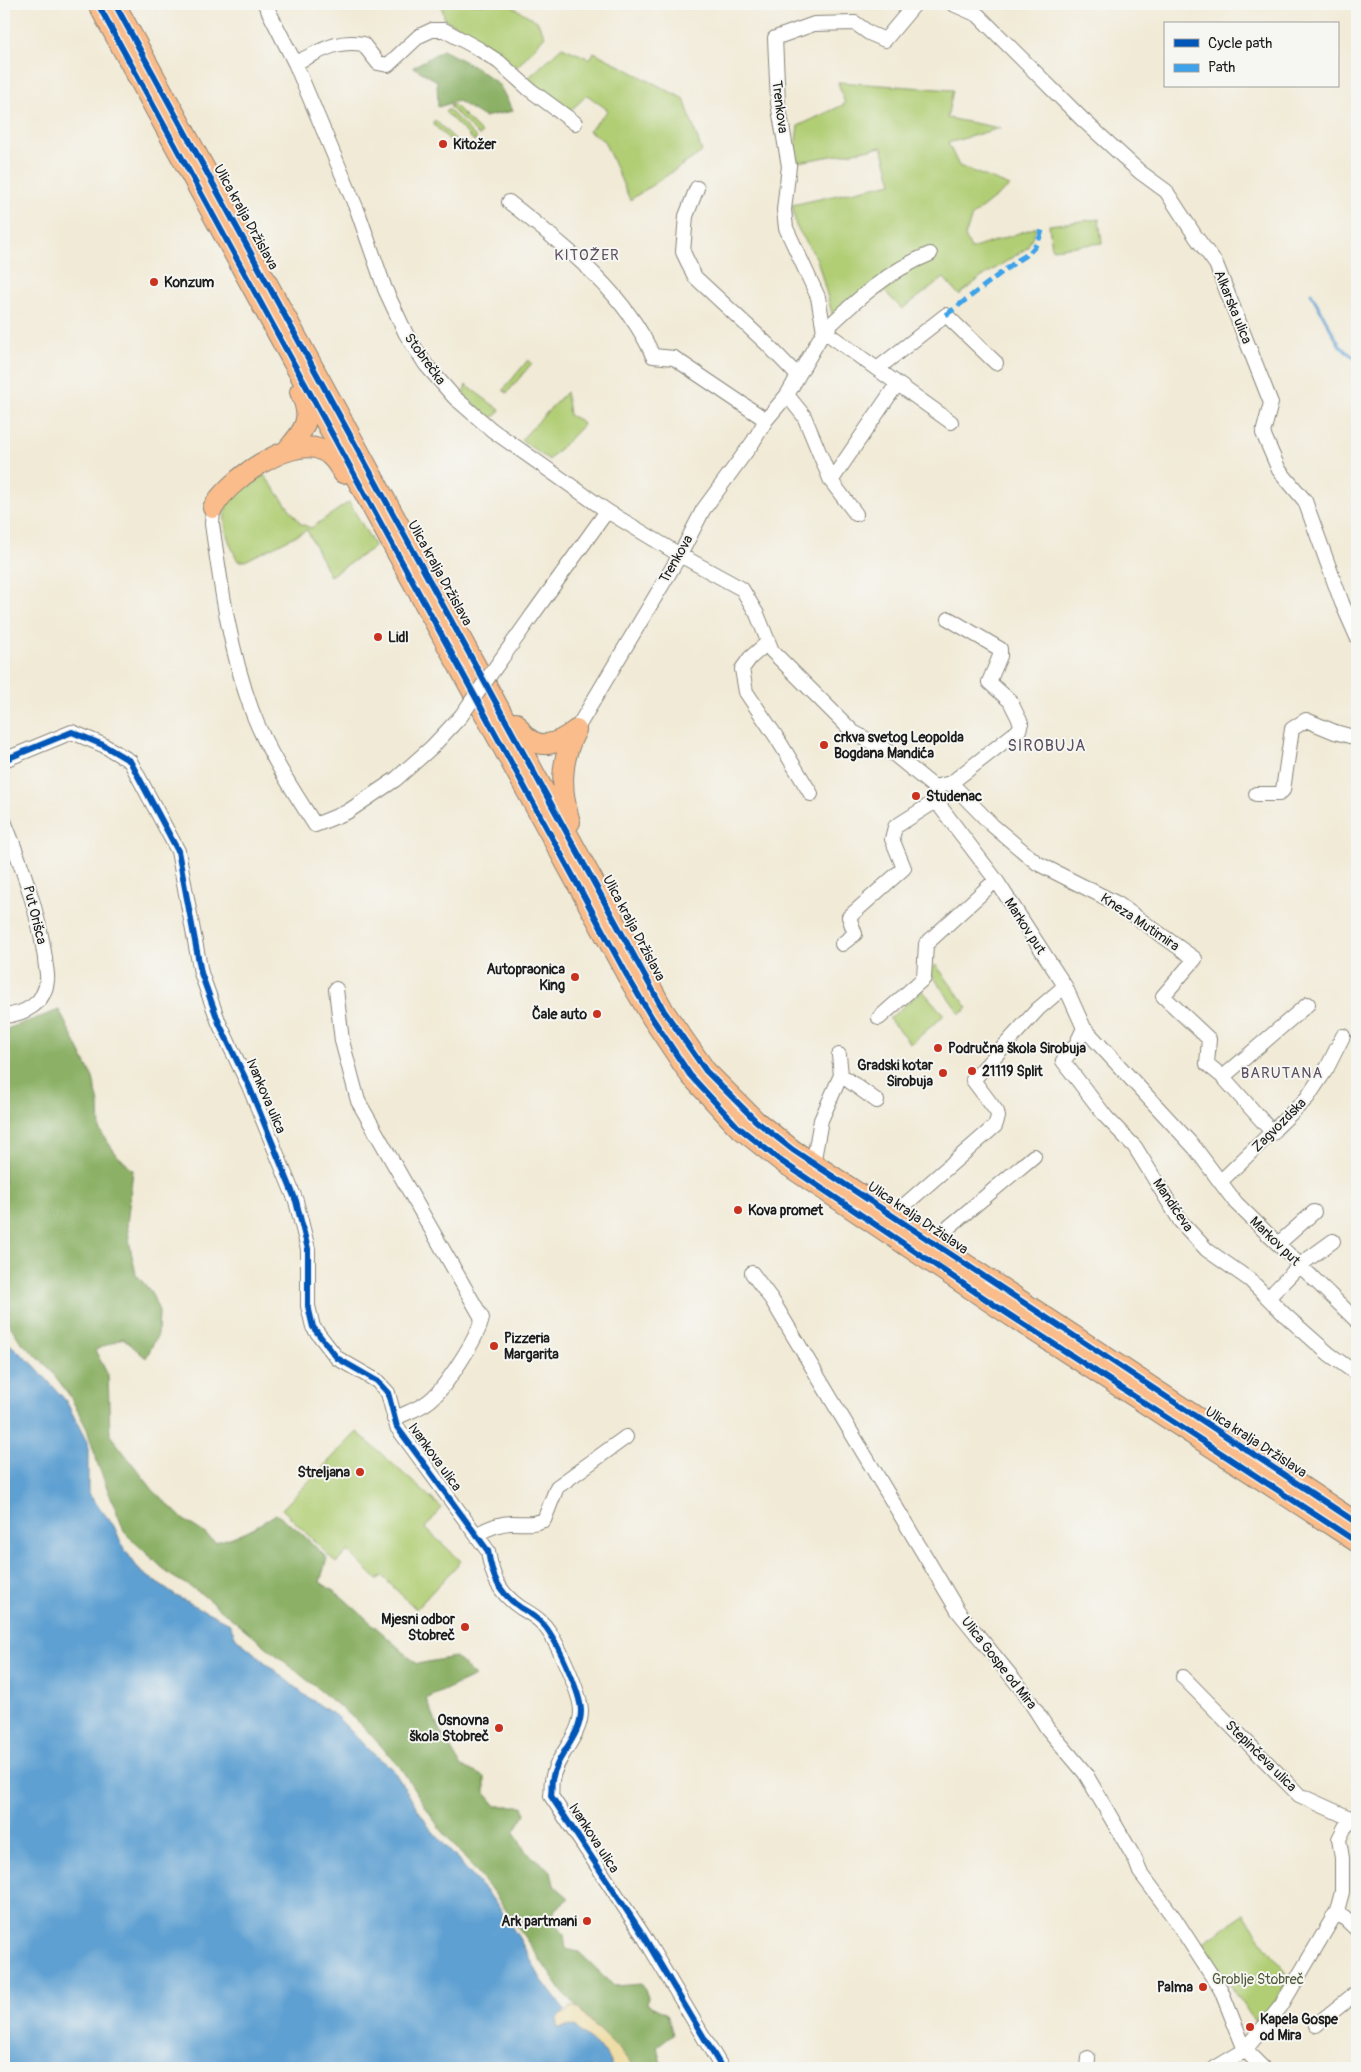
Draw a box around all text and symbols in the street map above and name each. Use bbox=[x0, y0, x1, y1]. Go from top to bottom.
legend bbox=[1164, 22, 1338, 88]
text: Cycle path bbox=[1208, 34, 1272, 53]
text: Path bbox=[1208, 58, 1235, 77]
street label: Trenkova bbox=[768, 80, 792, 134]
place label: Kitožer bbox=[453, 136, 497, 153]
marker: Kitožer bbox=[437, 138, 449, 150]
street label: Ulica kralja Držislava bbox=[210, 161, 282, 273]
district label: KITOŽER bbox=[554, 246, 620, 265]
street label: Alkarska ulica bbox=[1211, 268, 1255, 346]
place label: Konzum bbox=[164, 274, 215, 291]
marker: Konzum bbox=[148, 276, 160, 288]
street label: Stobrečka bbox=[401, 330, 449, 388]
street label: Ulica kralja Držislava bbox=[404, 517, 476, 629]
street label: Trenkova bbox=[655, 532, 697, 586]
place label: Lidl bbox=[388, 629, 409, 646]
marker: Lidl bbox=[372, 631, 384, 643]
place label: crkva svetog Leopolda Bogdana Mandića bbox=[833, 729, 964, 762]
district label: SIROBUJA bbox=[1008, 736, 1086, 756]
marker: crkva svetog Leopolda Bogdana Mandića bbox=[818, 739, 830, 751]
place label: Studenac bbox=[926, 788, 982, 805]
marker: Studenac bbox=[910, 790, 922, 802]
street label: Ulica kralja Držislava bbox=[599, 872, 669, 984]
street label: Put Orišca bbox=[20, 884, 50, 946]
street label: Kneza Mutimira bbox=[1097, 889, 1183, 955]
street label: Markov put bbox=[1001, 895, 1050, 958]
place label: Autopraonica King bbox=[487, 961, 565, 994]
marker: Autopraonica King bbox=[569, 971, 581, 983]
place label: Čale auto bbox=[532, 1005, 587, 1023]
marker: Čale auto bbox=[591, 1008, 603, 1020]
place label: Područna škola Sirobuja bbox=[948, 1040, 1086, 1057]
marker: Područna škola Sirobuja bbox=[932, 1042, 944, 1054]
street label: Ivankova ulica bbox=[243, 1056, 289, 1136]
place label: Gradski kotar Sirobuja bbox=[857, 1057, 934, 1090]
place label: 21119 Split bbox=[982, 1063, 1043, 1080]
district label: BARUTANA bbox=[1241, 1064, 1323, 1083]
marker: 21119 Split bbox=[966, 1065, 978, 1077]
marker: Gradski kotar Sirobuja bbox=[937, 1067, 949, 1079]
street label: Zagvozdska bbox=[1248, 1094, 1310, 1156]
street label: Mandićeva bbox=[1149, 1175, 1197, 1235]
street label: Ulica kralja Držislava bbox=[864, 1178, 972, 1258]
place label: Kova promet bbox=[748, 1202, 824, 1219]
marker: Kova promet bbox=[732, 1204, 744, 1216]
street label: Markov put bbox=[1246, 1213, 1304, 1269]
place label: Pizzeria Margarita bbox=[504, 1330, 559, 1363]
marker: Pizzeria Margarita bbox=[488, 1340, 500, 1352]
street label: Ulica kralja Držislava bbox=[1202, 1403, 1310, 1481]
street label: Ivankova ulica bbox=[405, 1420, 465, 1494]
place label: Streljana bbox=[298, 1464, 350, 1481]
marker: Streljana bbox=[354, 1466, 366, 1478]
place label: Mjesni odbor Stobreč bbox=[381, 1611, 456, 1644]
street label: Ulica Gospe od Mira bbox=[958, 1613, 1040, 1713]
marker: Mjesni odbor Stobreč bbox=[459, 1621, 471, 1633]
place label: Osnovna škola Stobreč bbox=[409, 1712, 489, 1745]
street label: Stepinčeva ulica bbox=[1222, 1717, 1300, 1795]
marker: Osnovna škola Stobreč bbox=[493, 1722, 505, 1734]
street label: Ivankova ulica bbox=[565, 1800, 623, 1876]
place label: Ark partmani bbox=[501, 1913, 578, 1930]
marker: Ark partmani bbox=[581, 1915, 593, 1927]
park label: Groblje Stobreč bbox=[1212, 1971, 1304, 1988]
place label: Palma bbox=[1157, 1979, 1193, 1996]
marker: Palma bbox=[1197, 1981, 1209, 1993]
place label: Kapela Gospe od Mira bbox=[1259, 2011, 1339, 2044]
marker: Kapela Gospe od Mira bbox=[1244, 2021, 1256, 2033]

